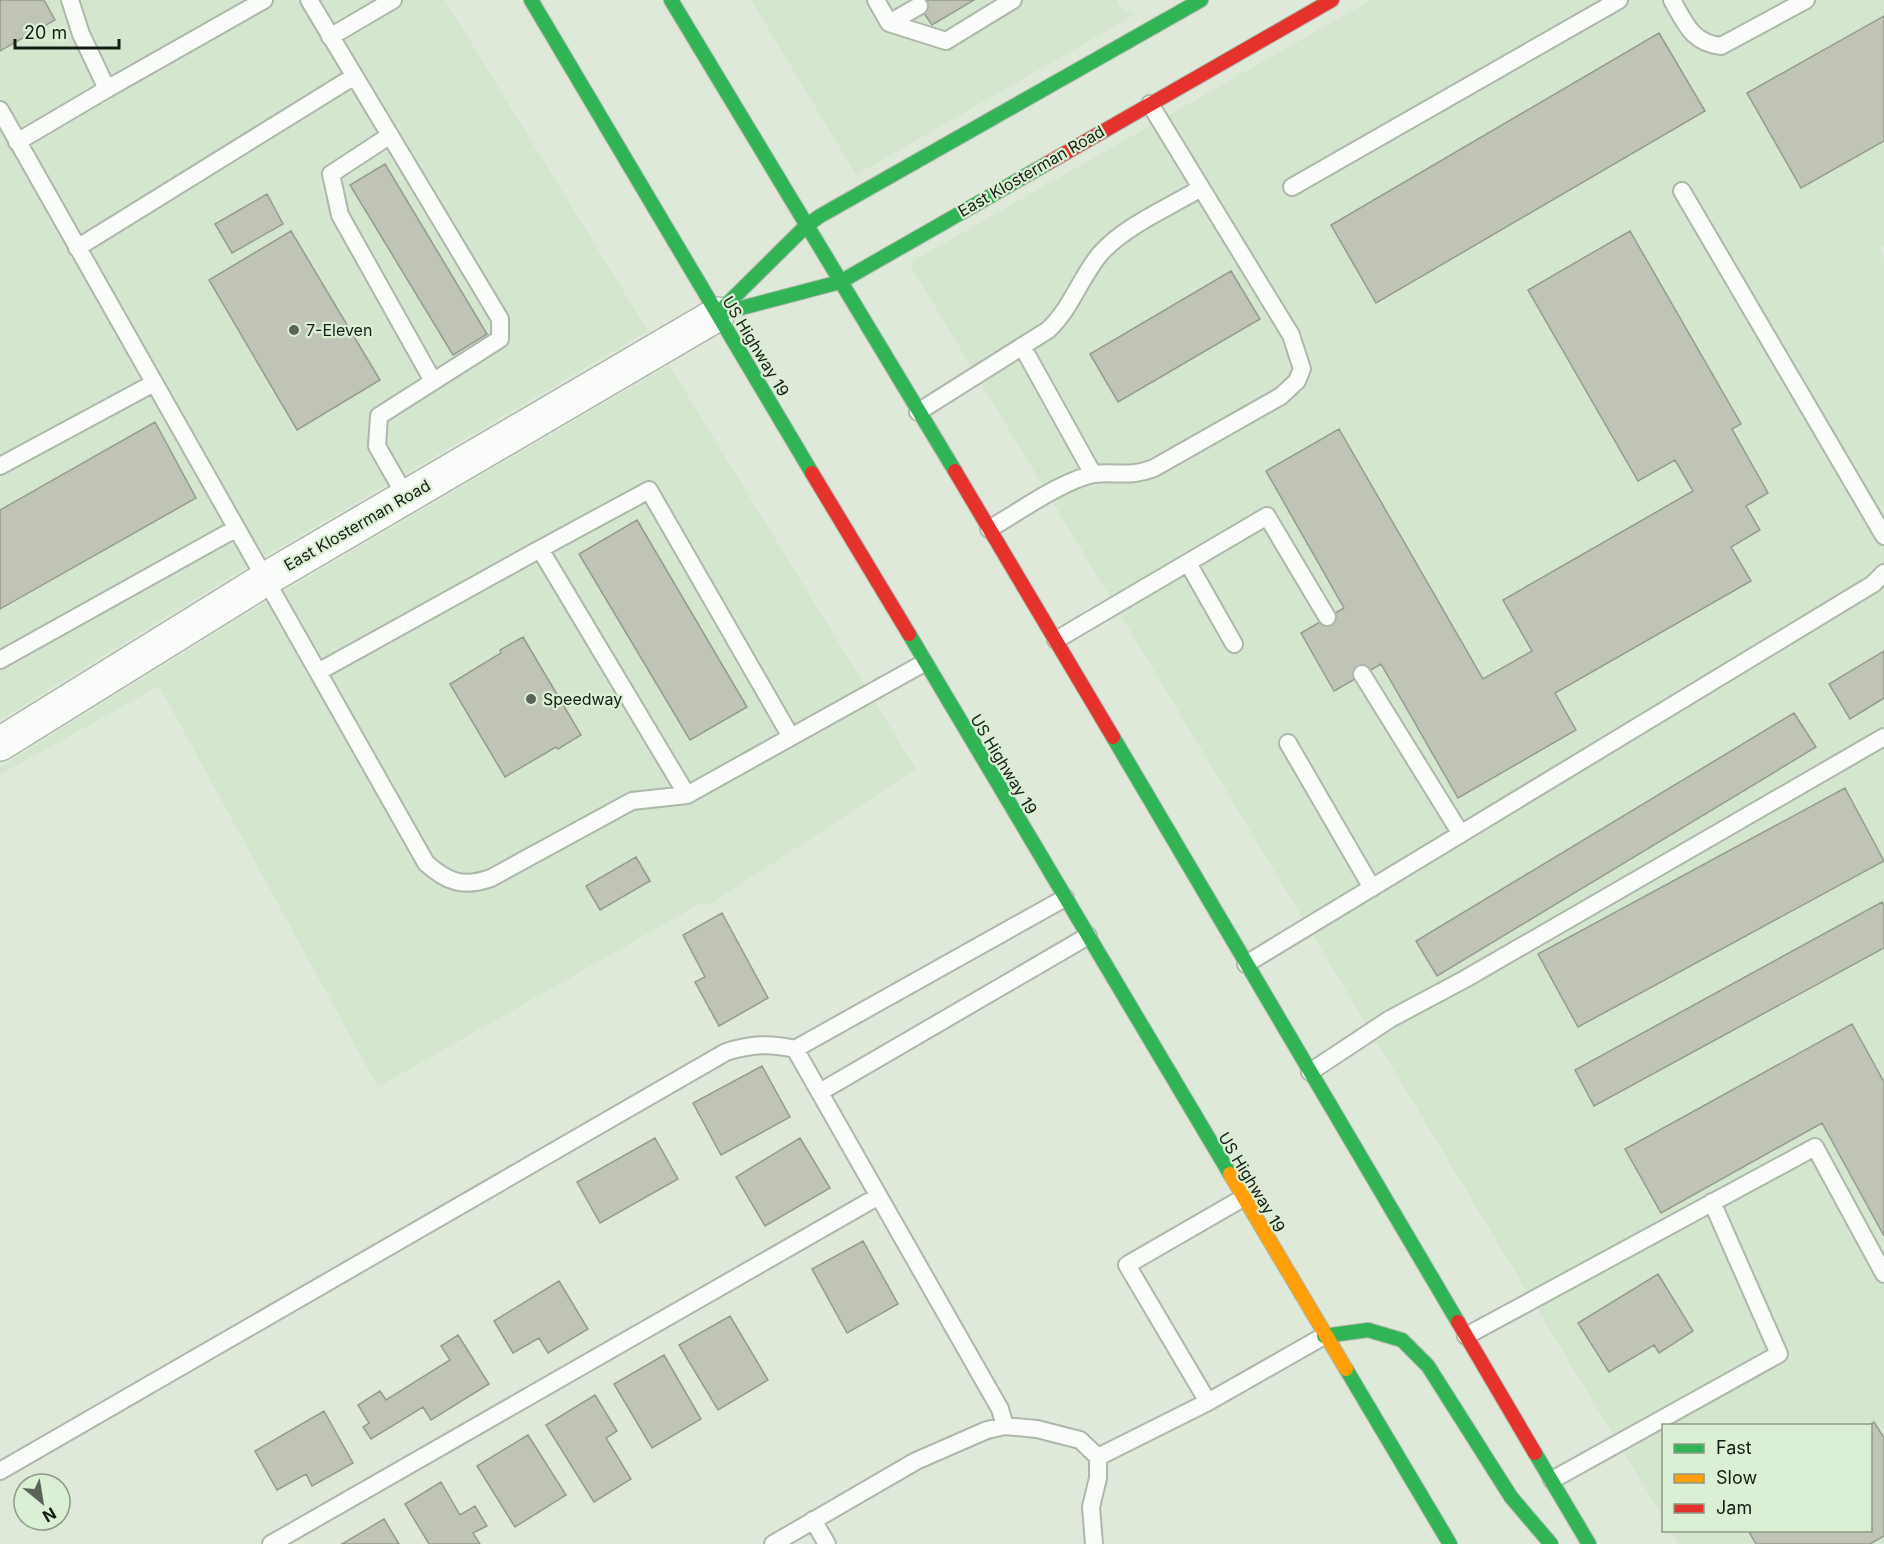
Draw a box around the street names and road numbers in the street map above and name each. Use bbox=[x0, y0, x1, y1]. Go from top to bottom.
street label: East Klosterman Road bbox=[954, 121, 1108, 221]
street label: US Highway 19 bbox=[718, 292, 794, 400]
street label: East Klosterman Road bbox=[280, 475, 434, 575]
street label: US Highway 19 bbox=[966, 710, 1042, 818]
street label: US Highway 19 bbox=[1214, 1128, 1290, 1236]

